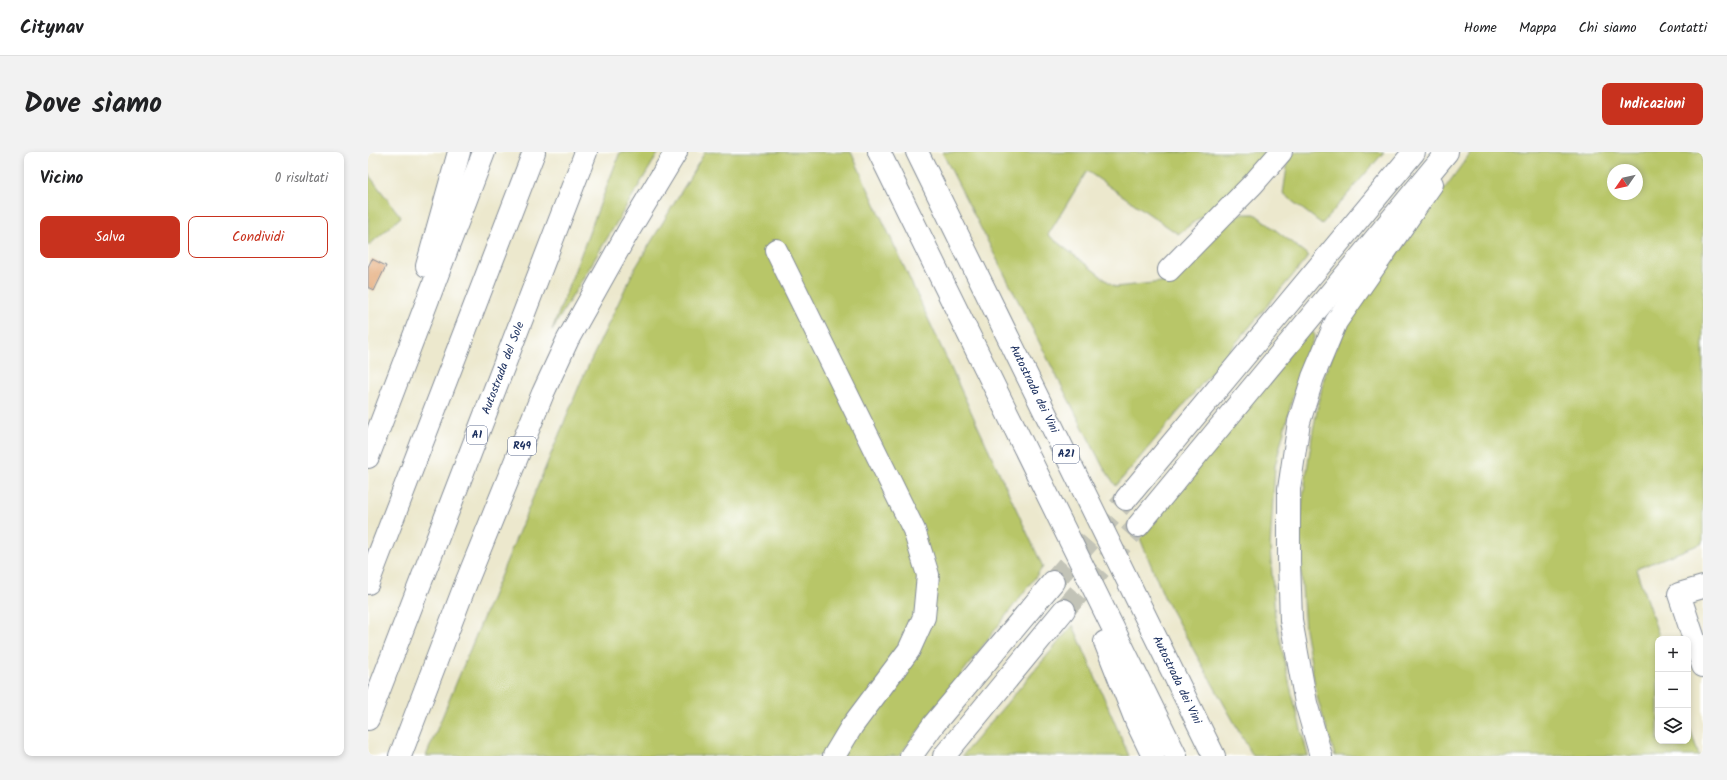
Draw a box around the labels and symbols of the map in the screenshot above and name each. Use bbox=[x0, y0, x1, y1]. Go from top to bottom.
north arrow bbox=[1607, 164, 1643, 200]
street label: Autostrada del Sole bbox=[477, 318, 530, 417]
street label: Autostrada dei Vini bbox=[1004, 341, 1064, 438]
road number: A1 bbox=[467, 426, 487, 444]
road number: R49 bbox=[508, 437, 536, 455]
road number: A21 bbox=[1053, 445, 1079, 463]
street label: Autostrada dei Vini bbox=[1147, 632, 1207, 729]

